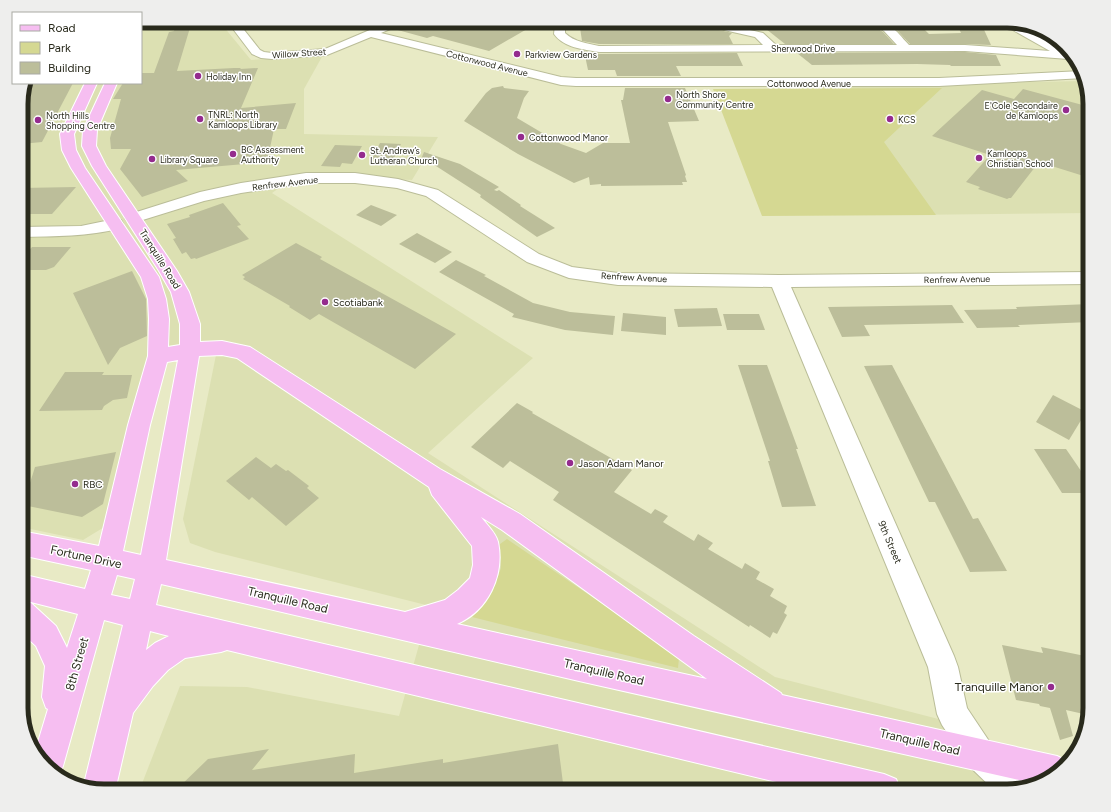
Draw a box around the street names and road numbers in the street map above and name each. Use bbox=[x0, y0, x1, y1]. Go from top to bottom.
street label: Sherwood Drive bbox=[771, 43, 835, 54]
street label: Willow Street bbox=[272, 46, 327, 60]
street label: Cottonwood Avenue bbox=[445, 48, 529, 79]
street label: Cottonwood Avenue bbox=[767, 78, 851, 89]
street label: Renfrew Avenue bbox=[251, 173, 319, 193]
street label: Tranquille Road bbox=[136, 227, 184, 291]
street label: Renfrew Avenue bbox=[601, 270, 668, 284]
street label: Renfrew Avenue bbox=[924, 273, 990, 285]
street label: 9th Street bbox=[875, 519, 905, 566]
street label: Fortune Drive bbox=[49, 543, 123, 571]
street label: Tranquille Road bbox=[247, 584, 329, 616]
street label: 8th Street bbox=[63, 635, 91, 692]
street label: Tranquille Road bbox=[563, 656, 645, 688]
street label: Tranquille Road bbox=[879, 726, 961, 758]

